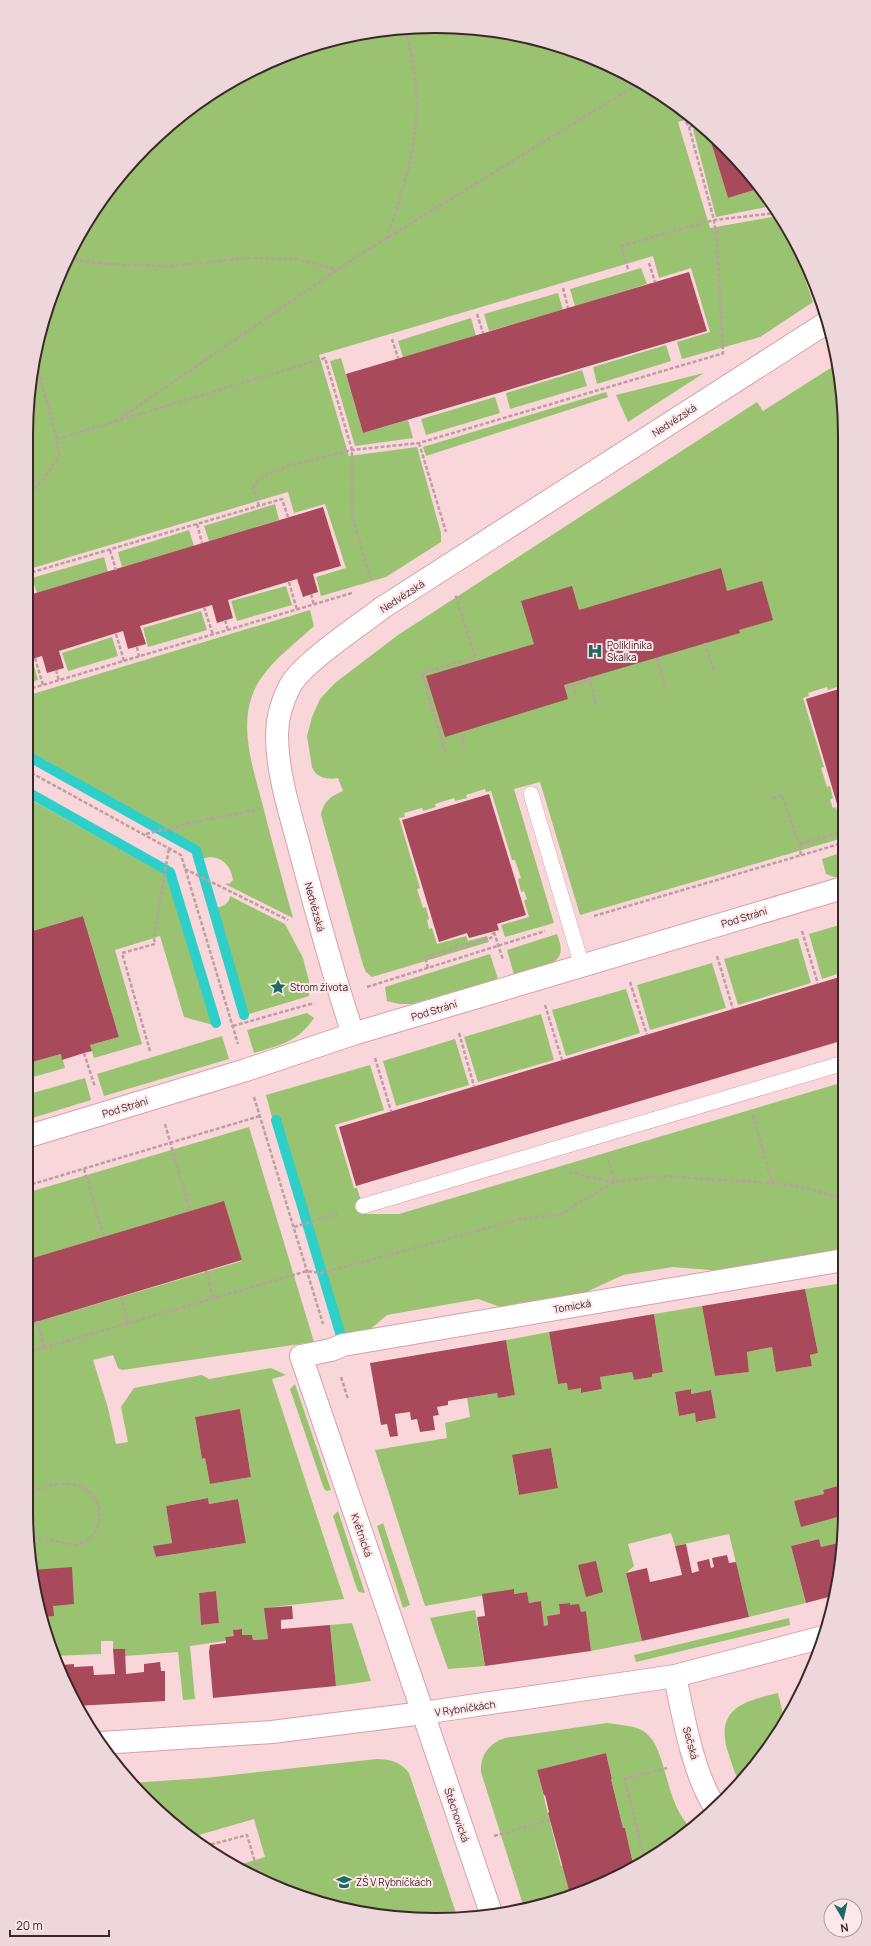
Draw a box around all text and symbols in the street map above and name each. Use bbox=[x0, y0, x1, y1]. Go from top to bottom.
street label: Nedvězská bbox=[649, 400, 699, 440]
street label: Nedvězská bbox=[377, 576, 427, 616]
place label: Poliklinika Skalka bbox=[607, 638, 652, 664]
hospital icon: Poliklinika Skalka bbox=[586, 642, 604, 660]
street label: Nedvězská bbox=[302, 881, 328, 933]
street label: Pod Strání bbox=[719, 903, 769, 931]
place icon: Strom života bbox=[269, 978, 287, 996]
place label: Strom života bbox=[290, 980, 348, 994]
street label: Pod Strání bbox=[409, 996, 459, 1024]
street label: Pod Strání bbox=[100, 1093, 150, 1121]
street label: Tomická bbox=[552, 1296, 592, 1316]
street label: Květnická bbox=[348, 1511, 376, 1559]
street label: V Rybníčkách bbox=[434, 1697, 496, 1719]
street label: Sečská bbox=[680, 1725, 702, 1761]
street label: Štěchovická bbox=[441, 1786, 473, 1844]
school or university icon: ZŠ V Rybníčkách bbox=[335, 1873, 353, 1891]
place label: ZŠ V Rybníčkách bbox=[356, 1875, 432, 1889]
north arrow bbox=[823, 1898, 863, 1938]
scale bar bbox=[10, 1912, 109, 1938]
text: 20 m bbox=[16, 1917, 43, 1934]
text: N bbox=[839, 1920, 850, 1936]

